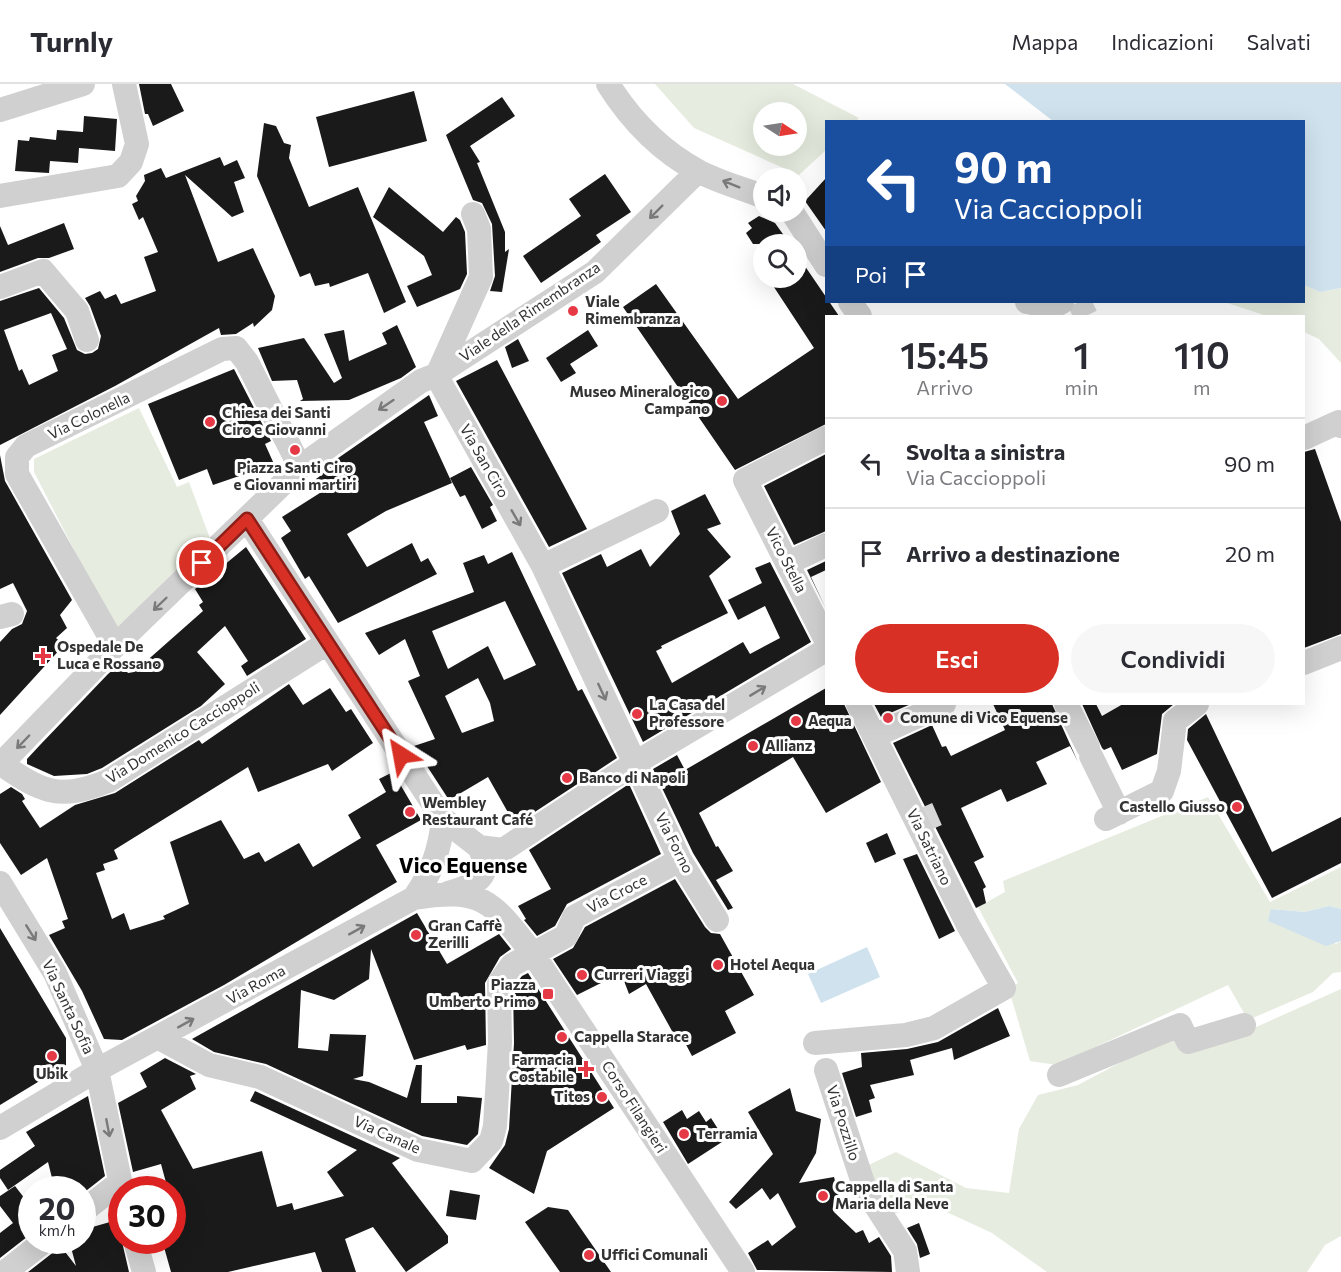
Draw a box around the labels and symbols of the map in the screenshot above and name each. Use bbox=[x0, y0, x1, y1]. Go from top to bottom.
north arrow bbox=[753, 102, 807, 156]
one-way arrow bbox=[722, 178, 740, 189]
one-way arrow bbox=[649, 204, 664, 219]
street label: Viale della Rimembranza bbox=[456, 257, 603, 365]
place label: Viale Rimembranza bbox=[585, 292, 681, 327]
marker: Viale Rimembranza bbox=[566, 304, 580, 318]
place label: Museo Mineralogico Campano bbox=[570, 382, 710, 417]
street label: Via Colonella bbox=[45, 388, 132, 443]
marker: Museo Mineralogico Campano bbox=[715, 394, 729, 408]
one-way arrow bbox=[379, 399, 395, 411]
place label: Chiesa dei Santi Ciro e Giovanni bbox=[222, 403, 331, 438]
marker: Chiesa dei Santi Ciro e Giovanni bbox=[203, 415, 217, 429]
street label: Via San Ciro bbox=[457, 421, 513, 500]
marker: Piazza Santi Ciro e Giovanni martiri bbox=[288, 443, 302, 457]
place label: Piazza Santi Ciro e Giovanni martiri bbox=[234, 458, 356, 493]
one-way arrow bbox=[511, 508, 522, 526]
street label: Vico Stella bbox=[763, 524, 811, 595]
pin bbox=[176, 537, 227, 588]
one-way arrow bbox=[153, 597, 168, 611]
place label: Ospedale De Luca e Rossano bbox=[57, 637, 161, 672]
marker: Ospedale De Luca e Rossano bbox=[34, 647, 52, 665]
street label: Via Domenico Caccioppoli bbox=[102, 677, 263, 787]
one-way arrow bbox=[597, 683, 608, 701]
one-way arrow bbox=[749, 684, 766, 696]
place label: La Casa del Professore bbox=[649, 695, 725, 730]
marker: La Casa del Professore bbox=[630, 707, 644, 721]
place label: Comune di Vico Equense bbox=[900, 708, 1068, 726]
place label: Aequa bbox=[808, 711, 852, 729]
marker: Comune di Vico Equense bbox=[881, 711, 895, 725]
marker: Aequa bbox=[789, 714, 803, 728]
position arrow bbox=[369, 723, 433, 787]
one-way arrow bbox=[15, 734, 30, 749]
place label: Allianz bbox=[765, 736, 813, 754]
marker: Allianz bbox=[746, 739, 760, 753]
place label: Banco di Napoli bbox=[579, 768, 686, 786]
marker: Banco di Napoli bbox=[560, 771, 574, 785]
place label: Wembley Restaurant Café bbox=[422, 793, 533, 828]
place label: Castello Giusso bbox=[1119, 797, 1225, 815]
marker: Castello Giusso bbox=[1230, 800, 1244, 814]
marker: Wembley Restaurant Café bbox=[403, 805, 417, 819]
street label: Via Satriano bbox=[904, 805, 956, 888]
street label: Via Forno bbox=[652, 809, 698, 876]
district label: Vico Equense bbox=[399, 852, 527, 877]
street label: Via Croce bbox=[584, 870, 650, 916]
place label: Gran Caffè Zerilli bbox=[428, 916, 502, 951]
one-way arrow bbox=[25, 924, 37, 941]
one-way arrow bbox=[347, 924, 365, 935]
marker: Gran Caffè Zerilli bbox=[409, 928, 423, 942]
place label: Hotel Aequa bbox=[730, 955, 815, 973]
street label: Via Santa Sofia bbox=[39, 956, 99, 1057]
marker: Hotel Aequa bbox=[711, 958, 725, 972]
street label: Via Roma bbox=[223, 961, 288, 1008]
place label: Curreri Viaggi bbox=[594, 965, 690, 983]
marker: Curreri Viaggi bbox=[575, 968, 589, 982]
place label: Piazza Umberto Primo bbox=[429, 975, 536, 1010]
marker: Piazza Umberto Primo bbox=[541, 987, 555, 1001]
one-way arrow bbox=[176, 1017, 194, 1028]
place label: Cappella Starace bbox=[574, 1027, 689, 1045]
marker: Cappella Starace bbox=[555, 1030, 569, 1044]
marker: Ubik bbox=[45, 1049, 59, 1063]
place label: Farmacia Costabile bbox=[509, 1050, 574, 1085]
street label: Corso Filangieri bbox=[598, 1057, 671, 1156]
marker: Farmacia Costabile bbox=[579, 1062, 593, 1076]
place label: Ubik bbox=[36, 1064, 69, 1082]
street label: Via Pozzillo bbox=[823, 1083, 865, 1163]
place label: Titos bbox=[554, 1087, 590, 1105]
marker: Titos bbox=[595, 1090, 609, 1104]
street label: Via Canale bbox=[351, 1111, 424, 1157]
one-way arrow bbox=[103, 1117, 114, 1137]
place label: Terramia bbox=[696, 1124, 758, 1142]
marker: Terramia bbox=[677, 1127, 691, 1141]
speed limit sign: 30 bbox=[108, 1176, 186, 1254]
place label: Cappella di Santa Maria della Neve bbox=[835, 1177, 954, 1212]
marker: Cappella di Santa Maria della Neve bbox=[816, 1189, 830, 1203]
place label: Uffici Comunali bbox=[601, 1245, 708, 1263]
marker: Uffici Comunali bbox=[582, 1248, 596, 1262]

